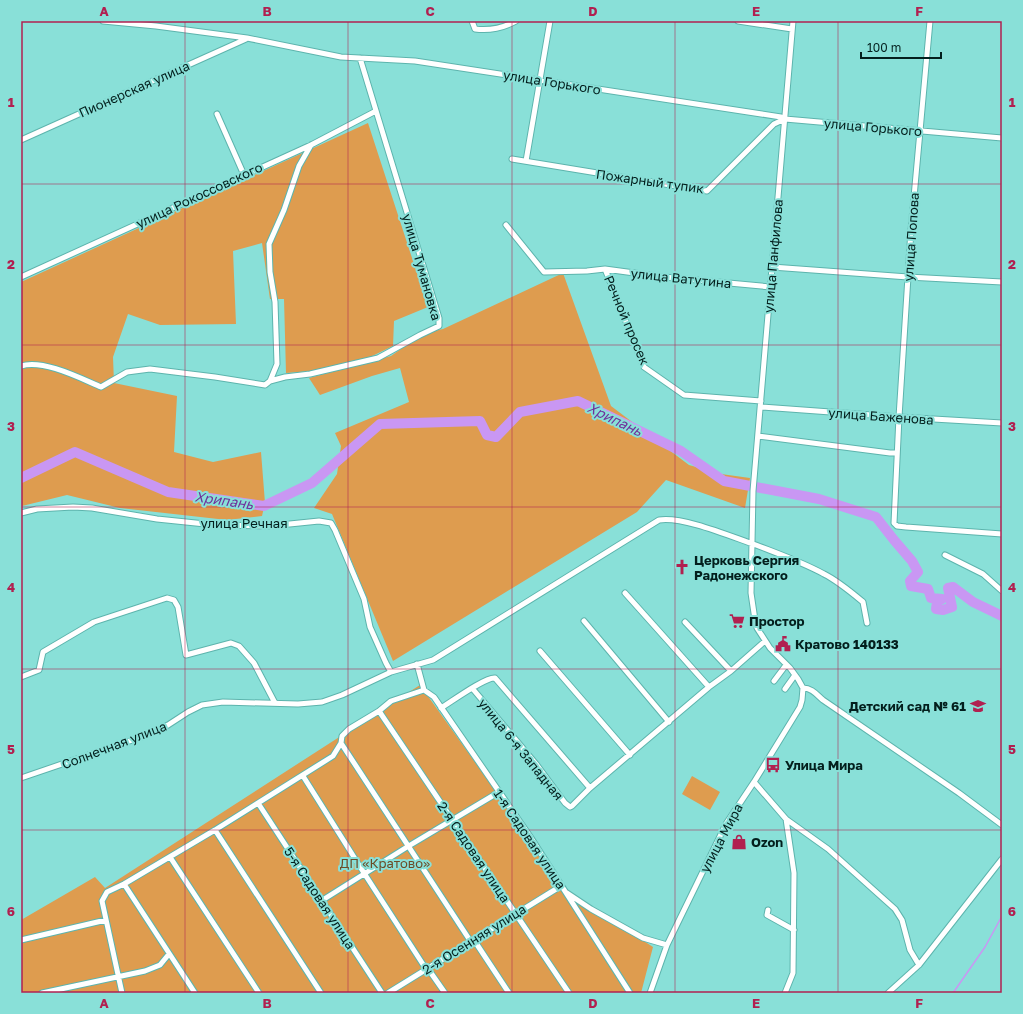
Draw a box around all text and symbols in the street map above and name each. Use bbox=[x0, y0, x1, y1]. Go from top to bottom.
text: A bbox=[99, 3, 109, 19]
text: B bbox=[262, 3, 272, 19]
text: C bbox=[425, 3, 435, 19]
text: D bbox=[588, 3, 598, 19]
text: E bbox=[752, 3, 760, 19]
text: F bbox=[915, 3, 923, 19]
scale bar bbox=[861, 34, 941, 60]
text: 100 m bbox=[867, 40, 901, 55]
street label: Пионерская улица bbox=[76, 57, 192, 121]
street label: улица Горького bbox=[502, 66, 602, 98]
text: 1 bbox=[8, 94, 15, 110]
text: 1 bbox=[1009, 94, 1016, 110]
street label: улица Горького bbox=[823, 115, 923, 139]
street label: улица Рокоссовского bbox=[133, 159, 265, 231]
street label: Пожарный тупик bbox=[595, 166, 705, 197]
street label: улица Попова bbox=[900, 192, 922, 282]
street label: улица Панфилова bbox=[760, 199, 786, 313]
street label: улица Тумановка bbox=[399, 212, 445, 322]
text: 2 bbox=[7, 256, 15, 272]
text: 2 bbox=[1008, 256, 1016, 272]
street label: улица Ватутина bbox=[630, 265, 732, 291]
street label: Речной просек bbox=[601, 273, 653, 368]
water label: Хрипань bbox=[585, 399, 646, 440]
street label: улица Баженова bbox=[828, 404, 934, 428]
text: 3 bbox=[7, 418, 15, 434]
text: 3 bbox=[1008, 418, 1016, 434]
water label: Хрипань bbox=[194, 488, 255, 513]
street label: улица Речная bbox=[200, 515, 288, 531]
place label: Церковь Сергия Радонежского bbox=[694, 552, 799, 583]
church icon: Церковь Сергия Радонежского bbox=[673, 558, 691, 576]
text: 4 bbox=[7, 579, 15, 595]
text: 4 bbox=[1008, 579, 1016, 595]
supermarket icon: Простор bbox=[728, 612, 746, 630]
place label: Простор bbox=[749, 613, 804, 629]
public building icon: Кратово 140133 bbox=[774, 635, 792, 653]
place label: Кратово 140133 bbox=[795, 636, 899, 652]
street label: улица 6-я Западная bbox=[475, 695, 567, 803]
school or university icon: Детский сад № 61 bbox=[969, 697, 987, 715]
place label: Детский сад № 61 bbox=[849, 698, 966, 714]
street label: Солнечная улица bbox=[59, 718, 169, 772]
text: 5 bbox=[7, 741, 15, 757]
text: 5 bbox=[1008, 741, 1016, 757]
bus stop icon: Улица Мира bbox=[764, 756, 782, 774]
place label: Улица Мира bbox=[785, 757, 863, 773]
street label: 1-я Садовая улица bbox=[491, 786, 569, 892]
street label: 2-я Садовая улица bbox=[434, 798, 514, 906]
street label: улица Мира bbox=[696, 801, 746, 875]
shop icon: Ozon bbox=[730, 833, 748, 851]
place label: Ozon bbox=[751, 834, 783, 850]
street label: 5-я Садовая улица bbox=[281, 844, 359, 952]
park label: ДП «Кратово» bbox=[340, 855, 430, 871]
street label: 2-я Осенняя улица bbox=[419, 901, 529, 977]
text: 6 bbox=[7, 903, 15, 919]
text: 6 bbox=[1008, 903, 1016, 919]
text: A bbox=[99, 995, 109, 1011]
text: B bbox=[262, 995, 272, 1011]
text: C bbox=[425, 995, 435, 1011]
text: D bbox=[588, 995, 598, 1011]
text: E bbox=[752, 995, 760, 1011]
text: F bbox=[915, 995, 923, 1011]

